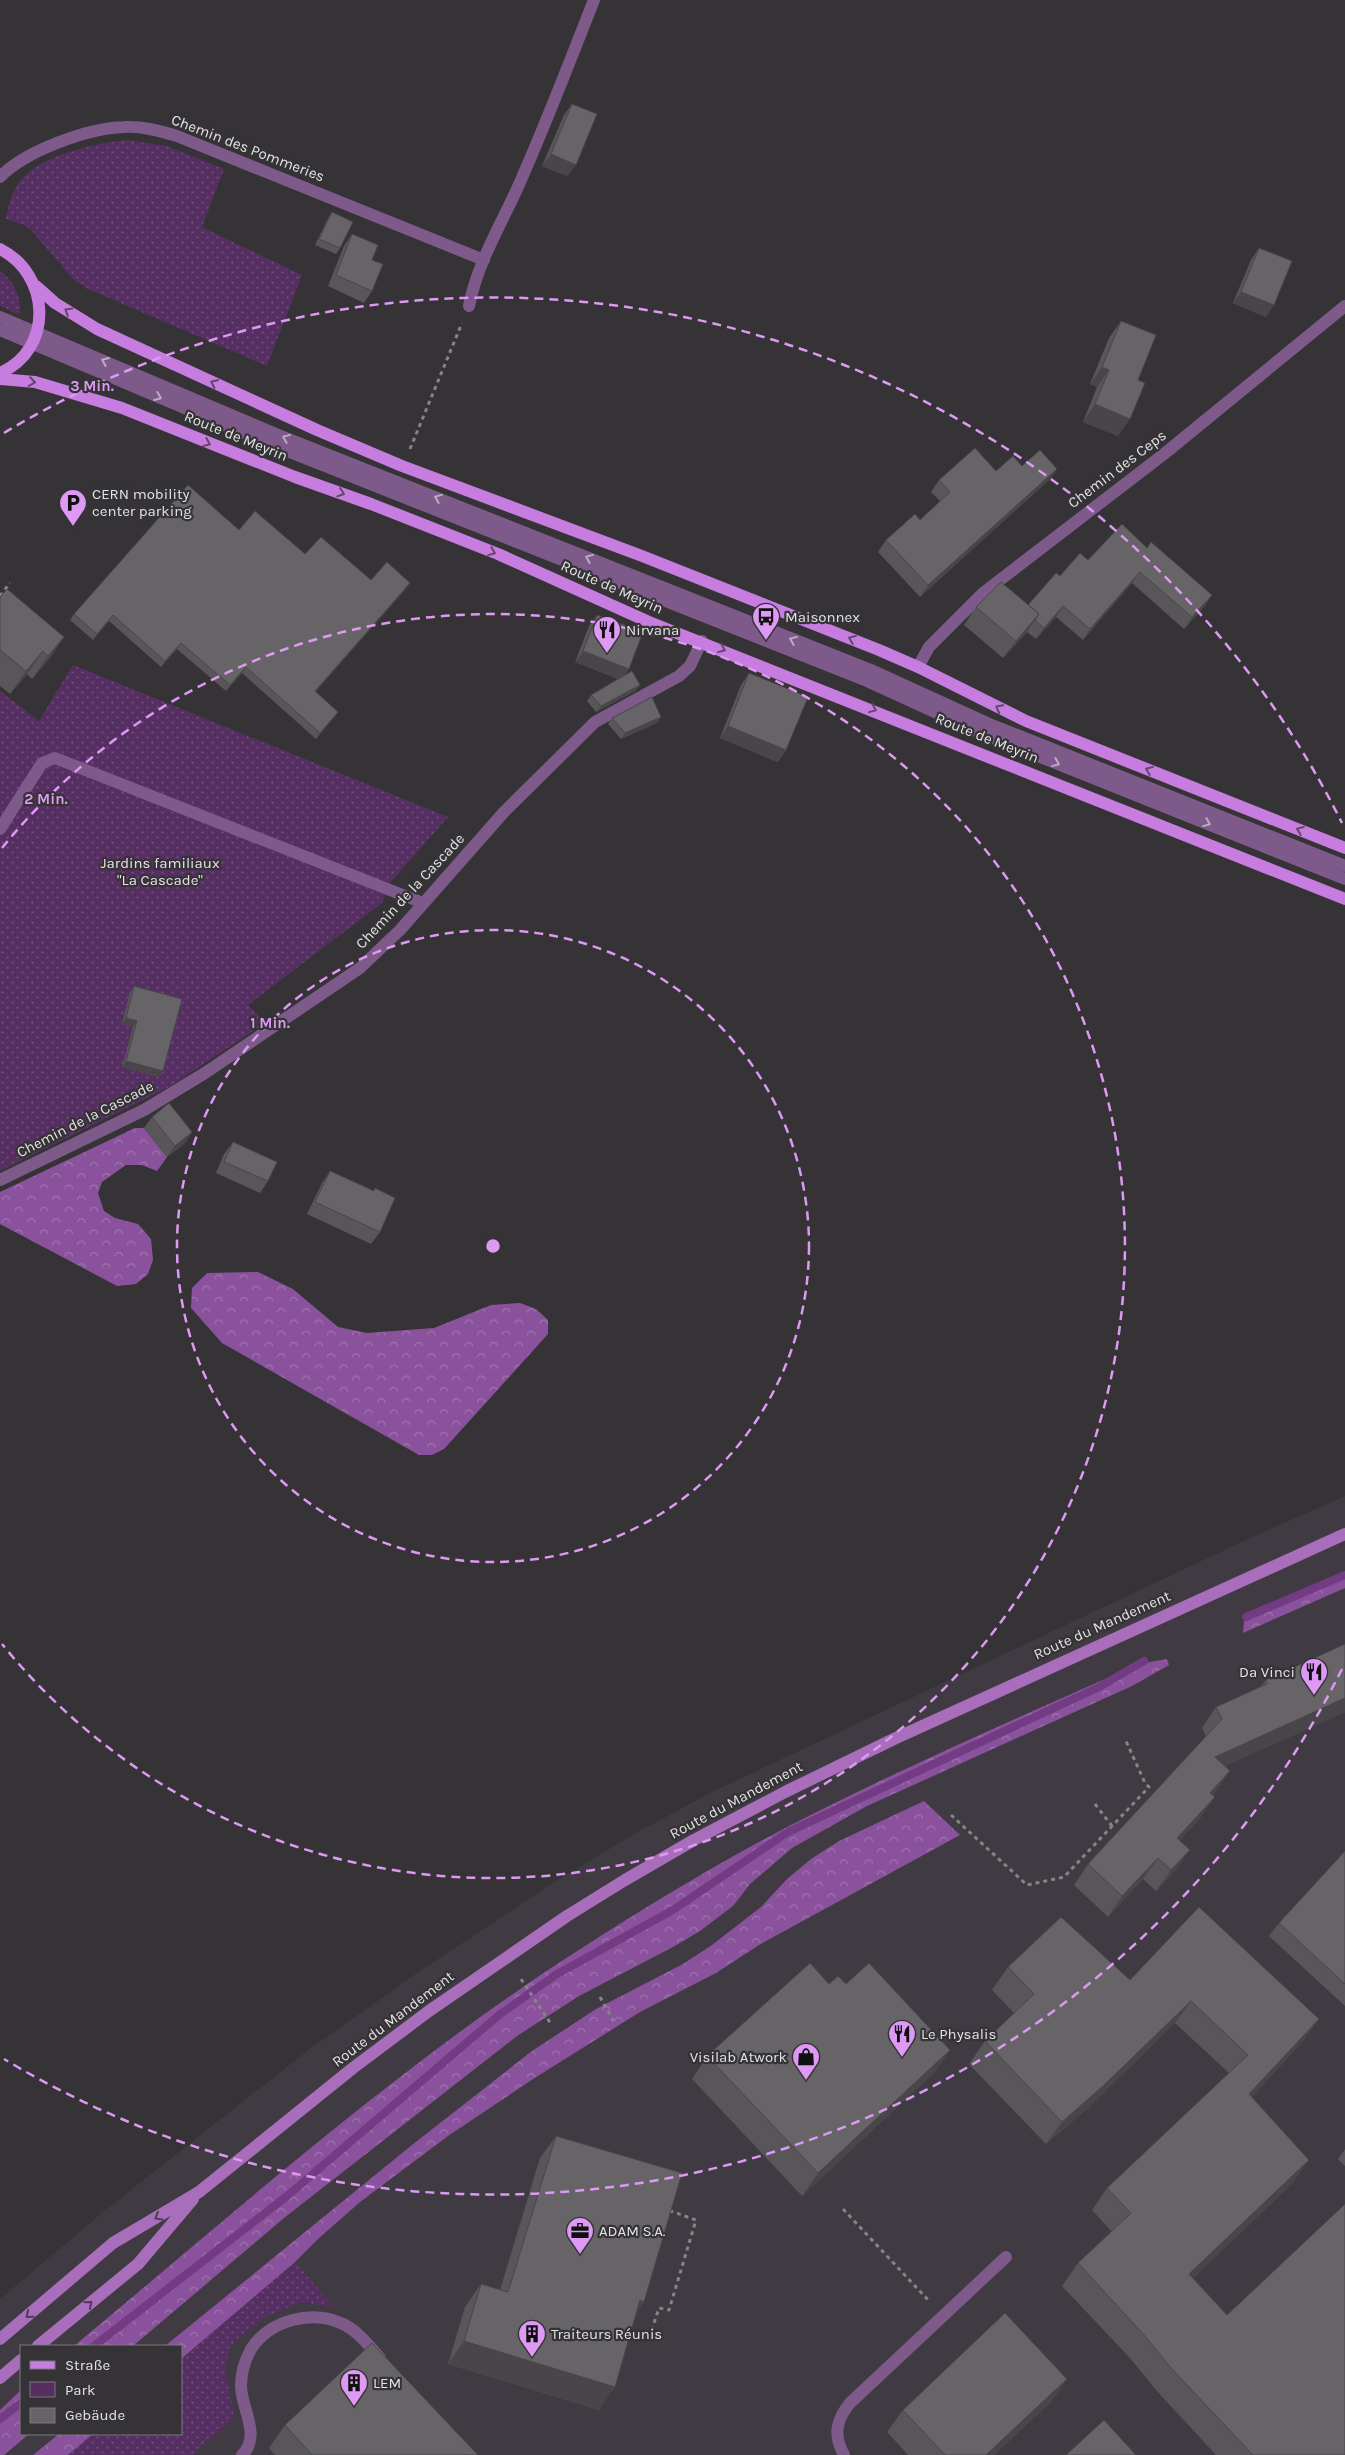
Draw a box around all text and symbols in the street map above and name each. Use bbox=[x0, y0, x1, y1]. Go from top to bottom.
street label: Chemin des Pommeries bbox=[169, 110, 327, 186]
one-way arrow bbox=[65, 308, 74, 318]
one-way arrow bbox=[101, 357, 109, 367]
one-way arrow bbox=[28, 377, 36, 387]
text: 3 Min. bbox=[70, 377, 114, 395]
one-way arrow bbox=[210, 379, 219, 389]
one-way arrow bbox=[153, 391, 162, 401]
street label: Route de Meyrin bbox=[182, 407, 290, 465]
street label: Chemin des Ceps bbox=[1064, 426, 1170, 512]
one-way arrow bbox=[283, 434, 291, 444]
one-way arrow bbox=[202, 437, 211, 447]
place label: CERN mobility center parking bbox=[92, 485, 192, 520]
one-way arrow bbox=[336, 487, 344, 497]
parking icon: CERN mobility center parking bbox=[58, 488, 88, 527]
one-way arrow bbox=[434, 494, 442, 504]
one-way arrow bbox=[487, 546, 496, 556]
one-way arrow bbox=[585, 554, 593, 564]
street label: Route de Meyrin bbox=[558, 556, 666, 618]
bus stop icon: Maisonnex bbox=[751, 602, 781, 641]
place label: Maisonnex bbox=[785, 608, 860, 626]
restaurant icon: Nirvana bbox=[592, 615, 622, 654]
place label: Nirvana bbox=[626, 621, 679, 639]
one-way arrow bbox=[789, 635, 798, 646]
one-way arrow bbox=[848, 635, 856, 645]
one-way arrow bbox=[717, 643, 726, 653]
one-way arrow bbox=[868, 703, 877, 714]
one-way arrow bbox=[995, 704, 1004, 714]
street label: Route de Meyrin bbox=[933, 709, 1041, 767]
one-way arrow bbox=[1051, 757, 1060, 767]
one-way arrow bbox=[1145, 766, 1154, 777]
text: 2 Min. bbox=[24, 790, 68, 808]
one-way arrow bbox=[1202, 817, 1211, 828]
one-way arrow bbox=[1296, 826, 1305, 837]
street label: Chemin de la Cascade bbox=[352, 830, 468, 952]
park label: Jardins familiaux "La Cascade" bbox=[100, 854, 220, 889]
text: 1 Min. bbox=[250, 1014, 290, 1032]
street label: Chemin de la Cascade bbox=[14, 1077, 156, 1161]
centre of rings bbox=[484, 1237, 502, 1255]
street label: Route du Mandement bbox=[1031, 1587, 1174, 1663]
restaurant icon: Da Vinci bbox=[1299, 1657, 1329, 1696]
place label: Da Vinci bbox=[1239, 1663, 1295, 1681]
street label: Route du Mandement bbox=[666, 1757, 806, 1843]
street label: Route du Mandement bbox=[329, 1967, 458, 2071]
restaurant icon: Le Physalis bbox=[887, 2019, 917, 2058]
place label: Le Physalis bbox=[921, 2025, 996, 2043]
shop icon: Visilab Atwork bbox=[791, 2042, 821, 2081]
place label: Visilab Atwork bbox=[690, 2048, 787, 2066]
one-way arrow bbox=[154, 2210, 163, 2220]
office icon: ADAM S.A. bbox=[565, 2216, 595, 2255]
place label: ADAM S.A. bbox=[599, 2222, 666, 2240]
one-way arrow bbox=[83, 2301, 92, 2310]
one-way arrow bbox=[25, 2309, 34, 2318]
building icon: Traiteurs Réunis bbox=[517, 2319, 547, 2358]
place label: Traiteurs Réunis bbox=[551, 2325, 662, 2343]
legend bbox=[20, 2345, 182, 2435]
text: Straße bbox=[65, 2356, 110, 2374]
building icon: LEM bbox=[339, 2368, 369, 2407]
place label: LEM bbox=[373, 2374, 401, 2392]
text: Park bbox=[65, 2381, 95, 2399]
text: Gebäude bbox=[65, 2406, 125, 2424]

